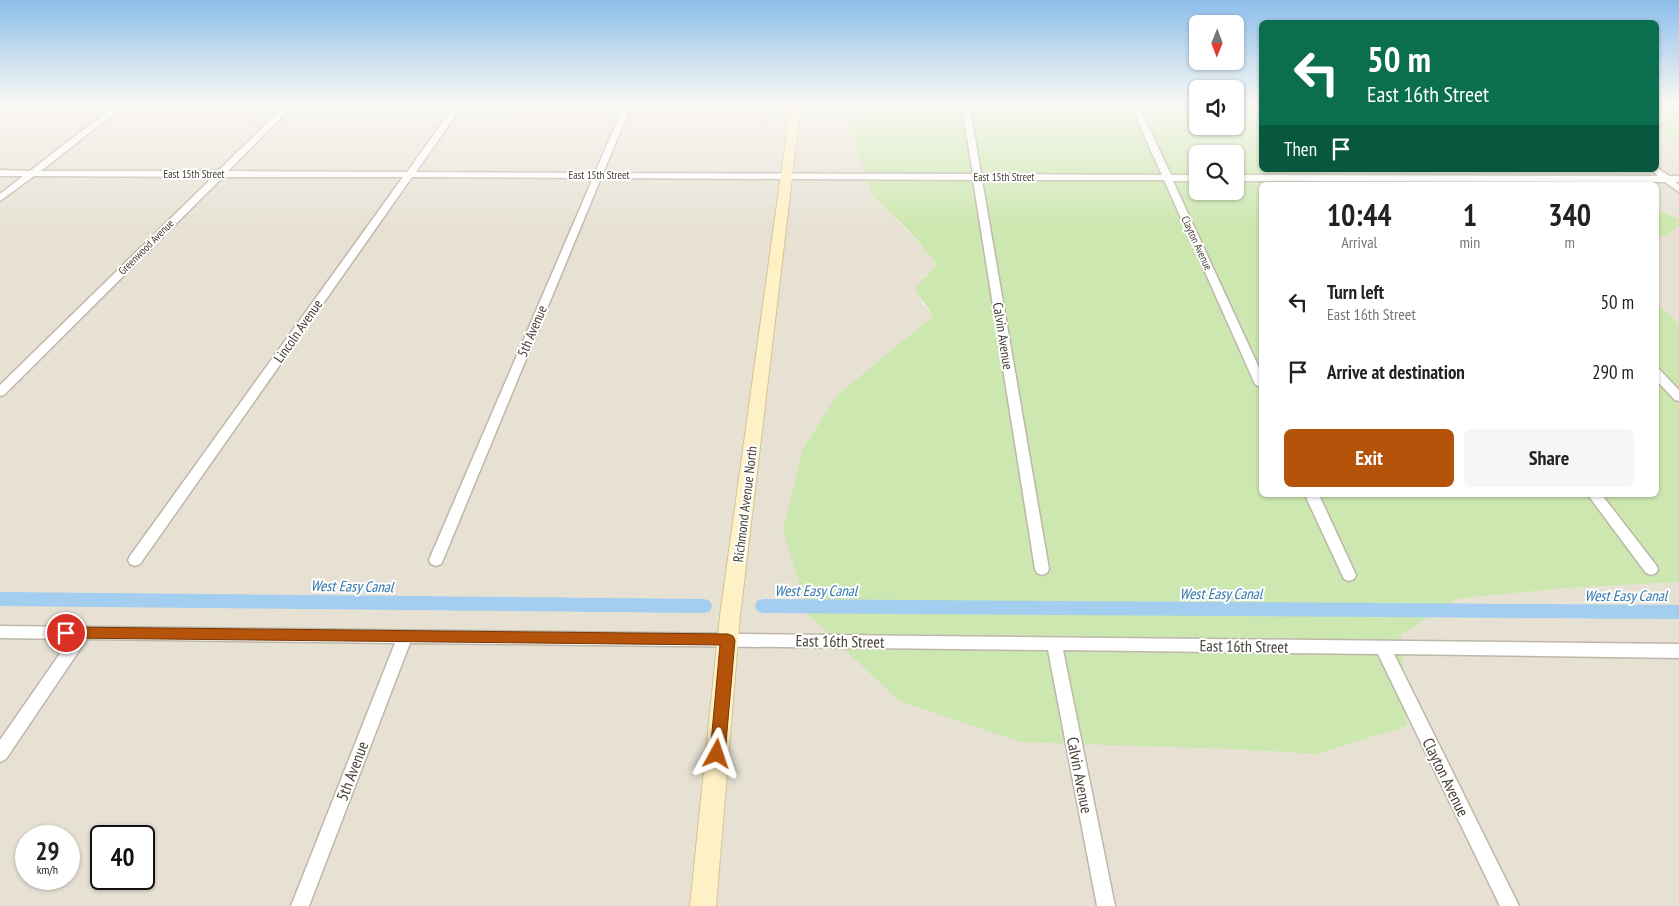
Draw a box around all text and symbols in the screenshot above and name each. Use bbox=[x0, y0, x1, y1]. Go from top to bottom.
north arrow bbox=[1189, 15, 1244, 70]
map controls bbox=[1189, 15, 1244, 200]
text: 50 m bbox=[1367, 36, 1431, 82]
icon: left bbox=[1284, 40, 1349, 105]
button: sound bbox=[1189, 80, 1244, 135]
text: East 16th Street bbox=[1367, 80, 1489, 108]
icon: arrive bbox=[1327, 135, 1355, 163]
text: Then bbox=[1284, 137, 1317, 161]
button: search bbox=[1189, 145, 1244, 200]
street label: East 15th Street bbox=[163, 167, 225, 181]
street label: East 15th Street bbox=[568, 168, 630, 182]
street label: East 15th Street bbox=[973, 170, 1035, 184]
text: 10:44 bbox=[1327, 195, 1392, 234]
text: 1 bbox=[1463, 195, 1477, 234]
text: 340 bbox=[1548, 195, 1591, 234]
street label: Clayton Avenue bbox=[1178, 214, 1216, 273]
street label: Greenwood Avenue bbox=[115, 216, 177, 278]
text: Arrival bbox=[1341, 232, 1377, 252]
text: min bbox=[1459, 232, 1480, 252]
text: m bbox=[1564, 232, 1575, 252]
text: Turn left bbox=[1327, 280, 1384, 304]
icon: left bbox=[1284, 288, 1312, 316]
text: 50 m bbox=[1601, 290, 1634, 314]
street label: Lincoln Avenue bbox=[270, 296, 326, 366]
street label: Calvin Avenue bbox=[989, 301, 1017, 371]
street label: 5th Avenue bbox=[513, 302, 551, 360]
text: East 16th Street bbox=[1327, 304, 1416, 324]
icon: arrive bbox=[1284, 358, 1312, 386]
text: Arrive at destination bbox=[1327, 360, 1465, 384]
text: 290 m bbox=[1592, 360, 1634, 384]
button: Exit bbox=[1284, 429, 1454, 487]
button: Share bbox=[1464, 429, 1634, 487]
street label: Richmond Avenue North bbox=[729, 445, 761, 563]
water label: West Easy Canal bbox=[310, 576, 395, 596]
water label: West Easy Canal bbox=[775, 581, 859, 600]
water label: West Easy Canal bbox=[1180, 584, 1264, 603]
water label: West Easy Canal bbox=[1585, 586, 1669, 605]
pin bbox=[45, 612, 87, 654]
icon: arrive bbox=[52, 619, 80, 647]
street label: East 16th Street bbox=[795, 630, 885, 652]
street label: East 16th Street bbox=[1199, 635, 1289, 657]
position arrow bbox=[690, 727, 742, 779]
street label: Clayton Avenue bbox=[1418, 734, 1474, 820]
street label: Calvin Avenue bbox=[1063, 735, 1097, 815]
street label: 5th Avenue bbox=[332, 738, 372, 804]
speed limit sign: 40 bbox=[90, 825, 155, 890]
text: 29 bbox=[36, 835, 59, 867]
text: km/h bbox=[37, 862, 58, 877]

